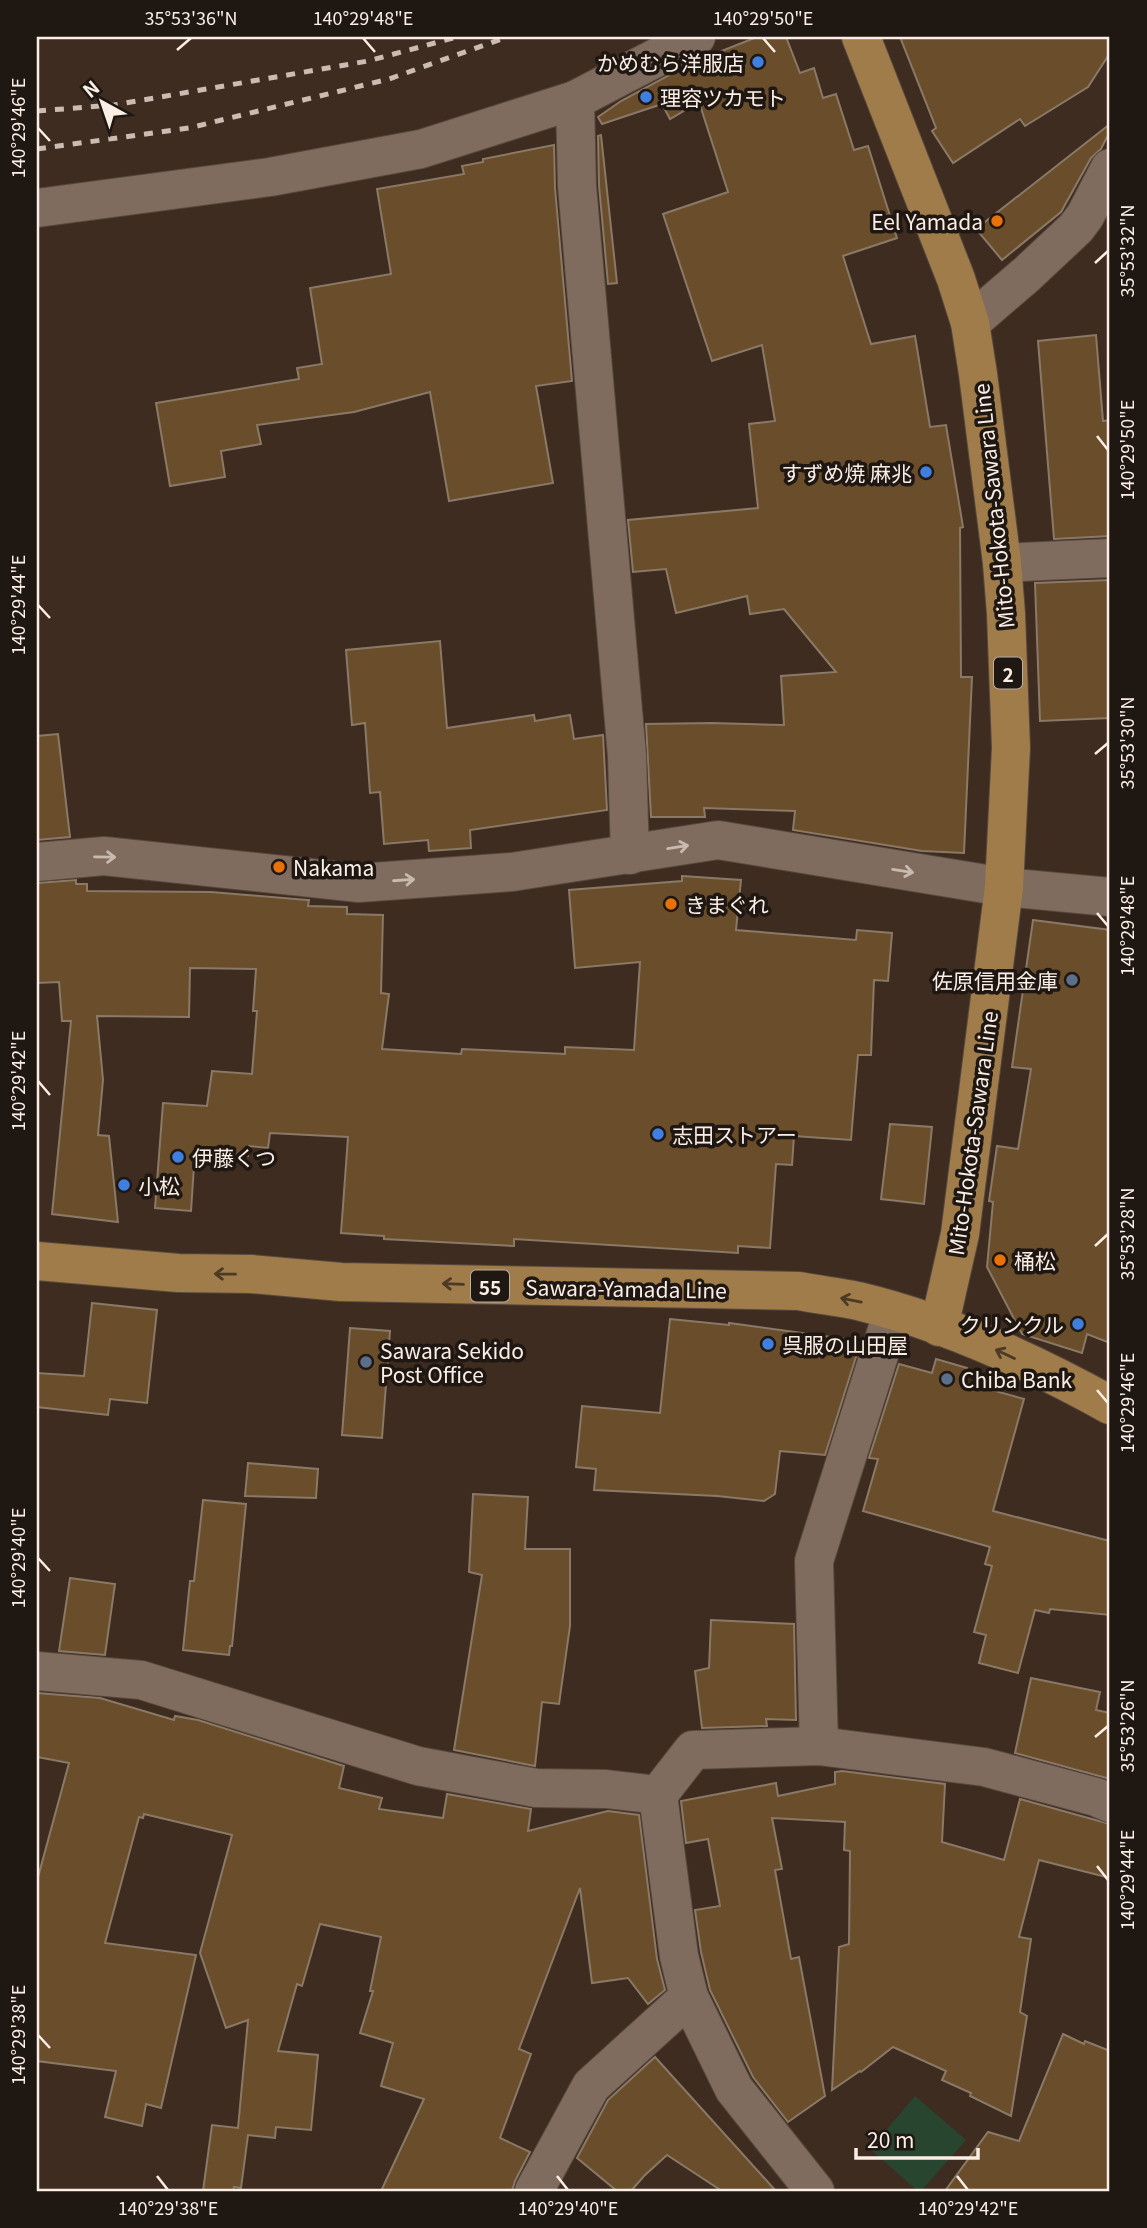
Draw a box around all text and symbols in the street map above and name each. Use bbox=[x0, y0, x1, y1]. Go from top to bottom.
text: 35°53'36"N bbox=[144, 4, 238, 30]
text: 140°29'48"E bbox=[313, 4, 413, 30]
text: 140°29'50"E bbox=[713, 4, 813, 30]
place label: かめむら洋服店 bbox=[597, 47, 744, 77]
marker: かめむら洋服店 bbox=[750, 54, 766, 70]
north arrow bbox=[66, 66, 136, 136]
text: N bbox=[76, 73, 104, 103]
text: 140°29'46"E bbox=[4, 78, 30, 178]
place label: 理容ツカモト bbox=[660, 82, 786, 112]
marker: 理容ツカモト bbox=[638, 89, 654, 105]
text: 35°53'32"N bbox=[1113, 204, 1139, 298]
place label: Eel Yamada bbox=[871, 206, 983, 236]
marker: Eel Yamada bbox=[989, 213, 1005, 229]
street label: Mito-Hokota-Sawara Line bbox=[965, 382, 1021, 630]
text: 140°29'50"E bbox=[1113, 400, 1139, 500]
place label: すずめ焼 麻兆 bbox=[781, 457, 912, 487]
marker: すずめ焼 麻兆 bbox=[918, 464, 934, 480]
text: 140°29'44"E bbox=[4, 555, 30, 655]
road number: 2 bbox=[994, 658, 1022, 688]
text: 35°53'30"N bbox=[1113, 696, 1139, 790]
one-way arrow bbox=[667, 840, 689, 853]
one-way arrow bbox=[93, 850, 116, 864]
place label: Nakama bbox=[293, 852, 374, 882]
marker: Nakama bbox=[271, 859, 287, 875]
one-way arrow bbox=[891, 865, 914, 878]
one-way arrow bbox=[392, 873, 415, 886]
text: 140°29'48"E bbox=[1113, 876, 1139, 976]
place label: きまぐれ bbox=[685, 889, 769, 919]
marker: きまぐれ bbox=[663, 896, 679, 912]
place label: 佐原信用金庫 bbox=[932, 965, 1058, 995]
marker: 佐原信用金庫 bbox=[1064, 972, 1080, 988]
street label: Mito-Hokota-Sawara Line bbox=[940, 1009, 1004, 1257]
text: 140°29'42"E bbox=[4, 1031, 30, 1131]
place label: 志田ストアー bbox=[672, 1119, 797, 1149]
marker: 志田ストアー bbox=[650, 1126, 666, 1142]
place label: 伊藤くつ bbox=[192, 1142, 276, 1172]
marker: 伊藤くつ bbox=[170, 1149, 186, 1165]
place label: 小松 bbox=[138, 1170, 180, 1200]
marker: 小松 bbox=[116, 1177, 132, 1193]
text: 35°53'28"N bbox=[1113, 1187, 1139, 1281]
place label: 桶松 bbox=[1014, 1245, 1056, 1275]
marker: 桶松 bbox=[992, 1252, 1008, 1268]
one-way arrow bbox=[214, 1267, 237, 1281]
road number: 55 bbox=[471, 1270, 509, 1302]
street label: Sawara-Yamada Line bbox=[525, 1271, 727, 1305]
one-way arrow bbox=[441, 1278, 464, 1291]
one-way arrow bbox=[840, 1293, 863, 1307]
place label: クリンクル bbox=[960, 1309, 1064, 1339]
marker: クリンクル bbox=[1070, 1316, 1086, 1332]
place label: 呉服の山田屋 bbox=[782, 1329, 908, 1359]
place label: Sawara Sekido Post Office bbox=[380, 1335, 524, 1389]
marker: 呉服の山田屋 bbox=[760, 1336, 776, 1352]
one-way arrow bbox=[995, 1346, 1016, 1360]
text: 140°29'46"E bbox=[1113, 1353, 1139, 1453]
marker: Sawara Sekido Post Office bbox=[358, 1354, 374, 1370]
place label: Chiba Bank bbox=[961, 1364, 1072, 1394]
marker: Chiba Bank bbox=[939, 1371, 955, 1387]
text: 140°29'40"E bbox=[4, 1508, 30, 1608]
text: 35°53'26"N bbox=[1113, 1679, 1139, 1773]
text: 140°29'44"E bbox=[1113, 1830, 1139, 1930]
text: 140°29'38"E bbox=[4, 1985, 30, 2085]
scale bar bbox=[856, 2116, 979, 2160]
text: 20 m bbox=[867, 2124, 914, 2154]
text: 140°29'38"E bbox=[118, 2194, 218, 2220]
text: 140°29'40"E bbox=[518, 2194, 618, 2220]
text: 140°29'42"E bbox=[918, 2194, 1018, 2220]

